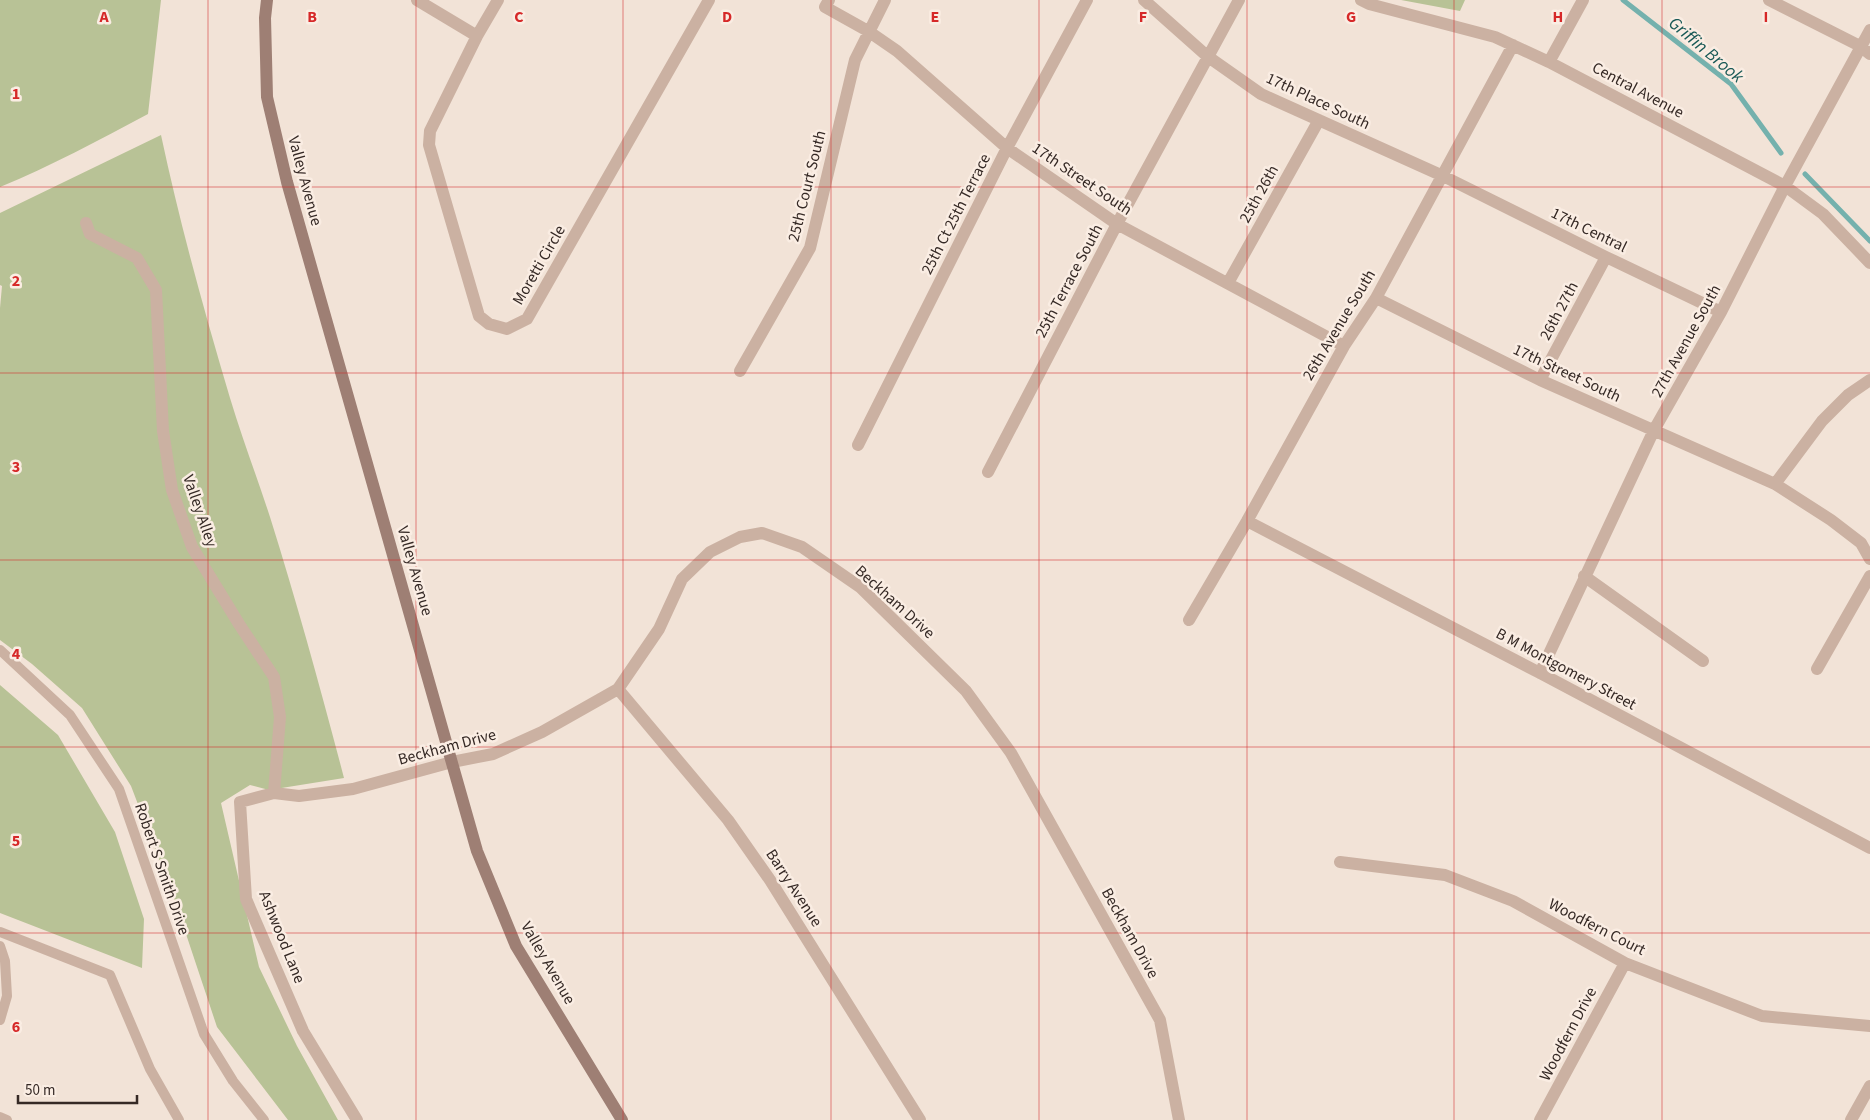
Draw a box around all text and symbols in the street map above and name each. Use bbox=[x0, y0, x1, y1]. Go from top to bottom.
text: A bbox=[98, 6, 109, 28]
text: B bbox=[307, 6, 317, 28]
text: C bbox=[514, 6, 524, 28]
text: D bbox=[722, 6, 732, 28]
text: E bbox=[931, 6, 939, 28]
text: F bbox=[1139, 6, 1147, 28]
text: G bbox=[1346, 6, 1356, 28]
text: H bbox=[1553, 6, 1563, 28]
text: I bbox=[1764, 6, 1768, 28]
water label: Griffin Brook bbox=[1663, 11, 1749, 89]
street label: Central Avenue bbox=[1588, 57, 1688, 123]
street label: 17th Place South bbox=[1262, 67, 1374, 135]
text: 1 bbox=[12, 83, 20, 105]
street label: 25th Court South bbox=[783, 128, 831, 244]
street label: Valley Avenue bbox=[282, 134, 328, 228]
street label: 17th Street South bbox=[1028, 137, 1136, 221]
street label: 25th Ct 25th Terrace bbox=[916, 150, 996, 278]
street label: 25th 26th bbox=[1234, 161, 1284, 227]
street label: 17th Central bbox=[1547, 202, 1631, 258]
street label: 25th Terrace South bbox=[1030, 220, 1108, 342]
street label: Moretti Circle bbox=[507, 221, 571, 309]
street label: 26th Avenue South bbox=[1297, 265, 1381, 385]
text: 2 bbox=[12, 270, 20, 292]
street label: 26th 27th bbox=[1534, 278, 1584, 344]
street label: 27th Avenue South bbox=[1646, 281, 1726, 401]
street label: 17th Street South bbox=[1510, 338, 1624, 408]
text: 3 bbox=[12, 456, 20, 478]
street label: Valley Alley bbox=[177, 472, 223, 551]
street label: Valley Avenue bbox=[392, 524, 438, 618]
street label: Beckham Drive bbox=[850, 560, 940, 644]
street label: B M Montgomery Street bbox=[1492, 623, 1641, 716]
text: 4 bbox=[12, 643, 21, 665]
street label: Beckham Drive bbox=[396, 723, 498, 771]
street label: Robert S Smith Drive bbox=[129, 800, 195, 938]
text: 5 bbox=[12, 830, 20, 852]
street label: Barry Avenue bbox=[761, 845, 827, 931]
street label: Beckham Drive bbox=[1096, 884, 1164, 982]
street label: Ashwood Lane bbox=[253, 888, 311, 987]
street label: Woodfern Court bbox=[1545, 893, 1650, 961]
street label: Valley Avenue bbox=[515, 918, 581, 1008]
street label: Woodfern Drive bbox=[1534, 983, 1602, 1085]
text: 6 bbox=[12, 1016, 20, 1038]
scale bar bbox=[18, 1072, 136, 1104]
text: 50 m bbox=[25, 1080, 55, 1101]

